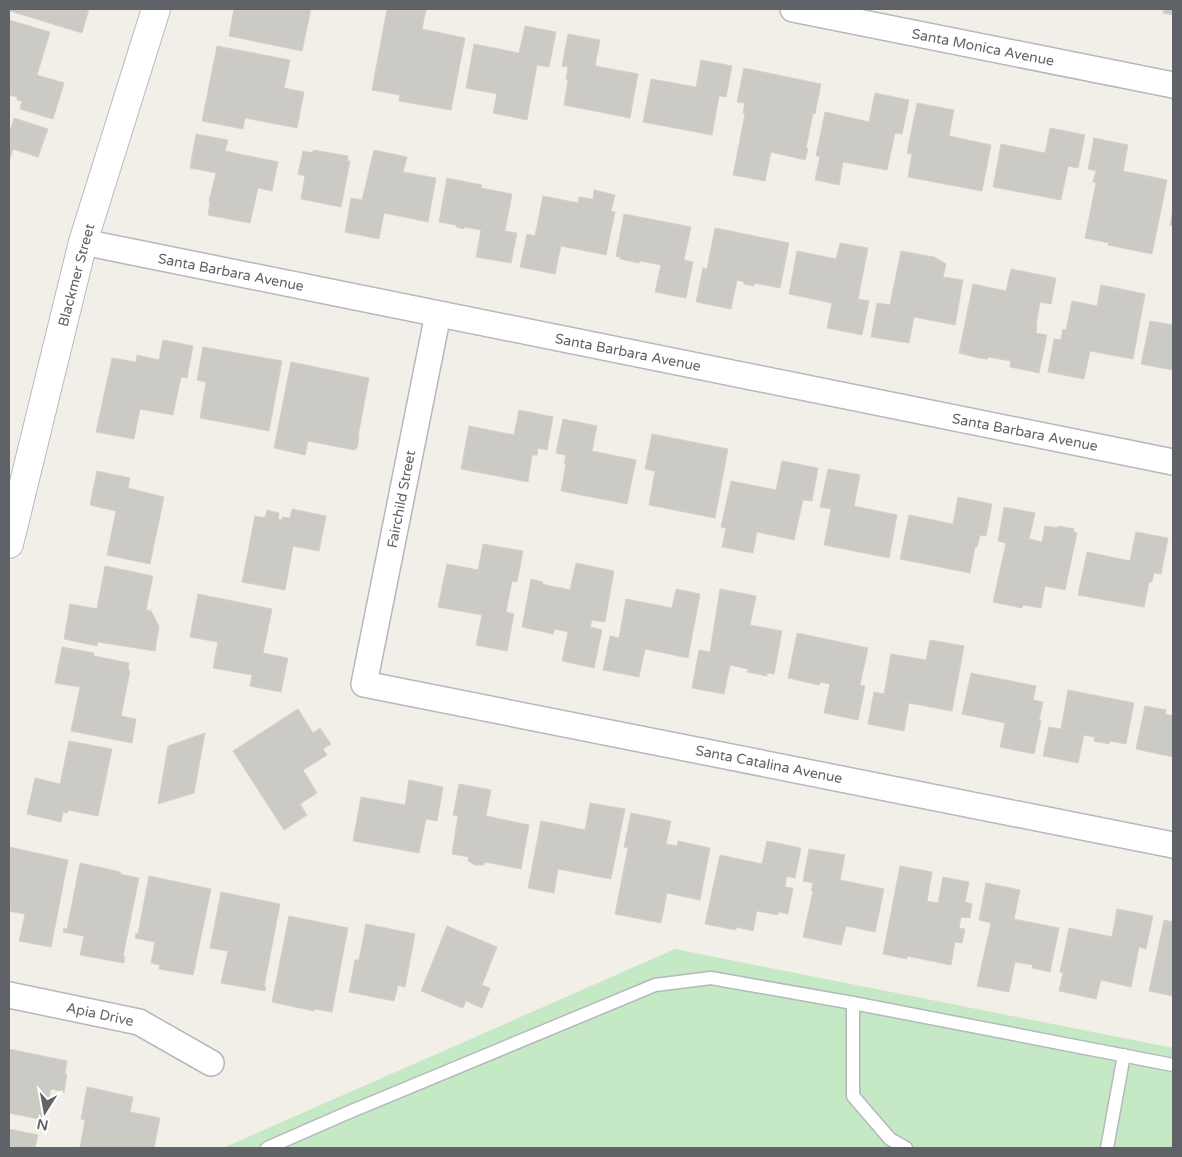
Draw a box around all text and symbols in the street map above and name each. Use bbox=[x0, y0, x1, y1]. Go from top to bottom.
street label: Santa Monica Avenue bbox=[910, 25, 1056, 70]
street label: Blackmer Street bbox=[55, 221, 99, 328]
street label: Santa Barbara Avenue bbox=[156, 250, 305, 295]
street label: Santa Barbara Avenue bbox=[553, 330, 702, 375]
street label: Santa Barbara Avenue bbox=[950, 410, 1099, 455]
street label: Fairchild Street bbox=[384, 448, 419, 550]
street label: Santa Catalina Avenue bbox=[694, 742, 844, 787]
street label: Apia Drive bbox=[65, 999, 135, 1030]
north arrow bbox=[20, 1087, 70, 1137]
text: N bbox=[35, 1115, 50, 1134]

